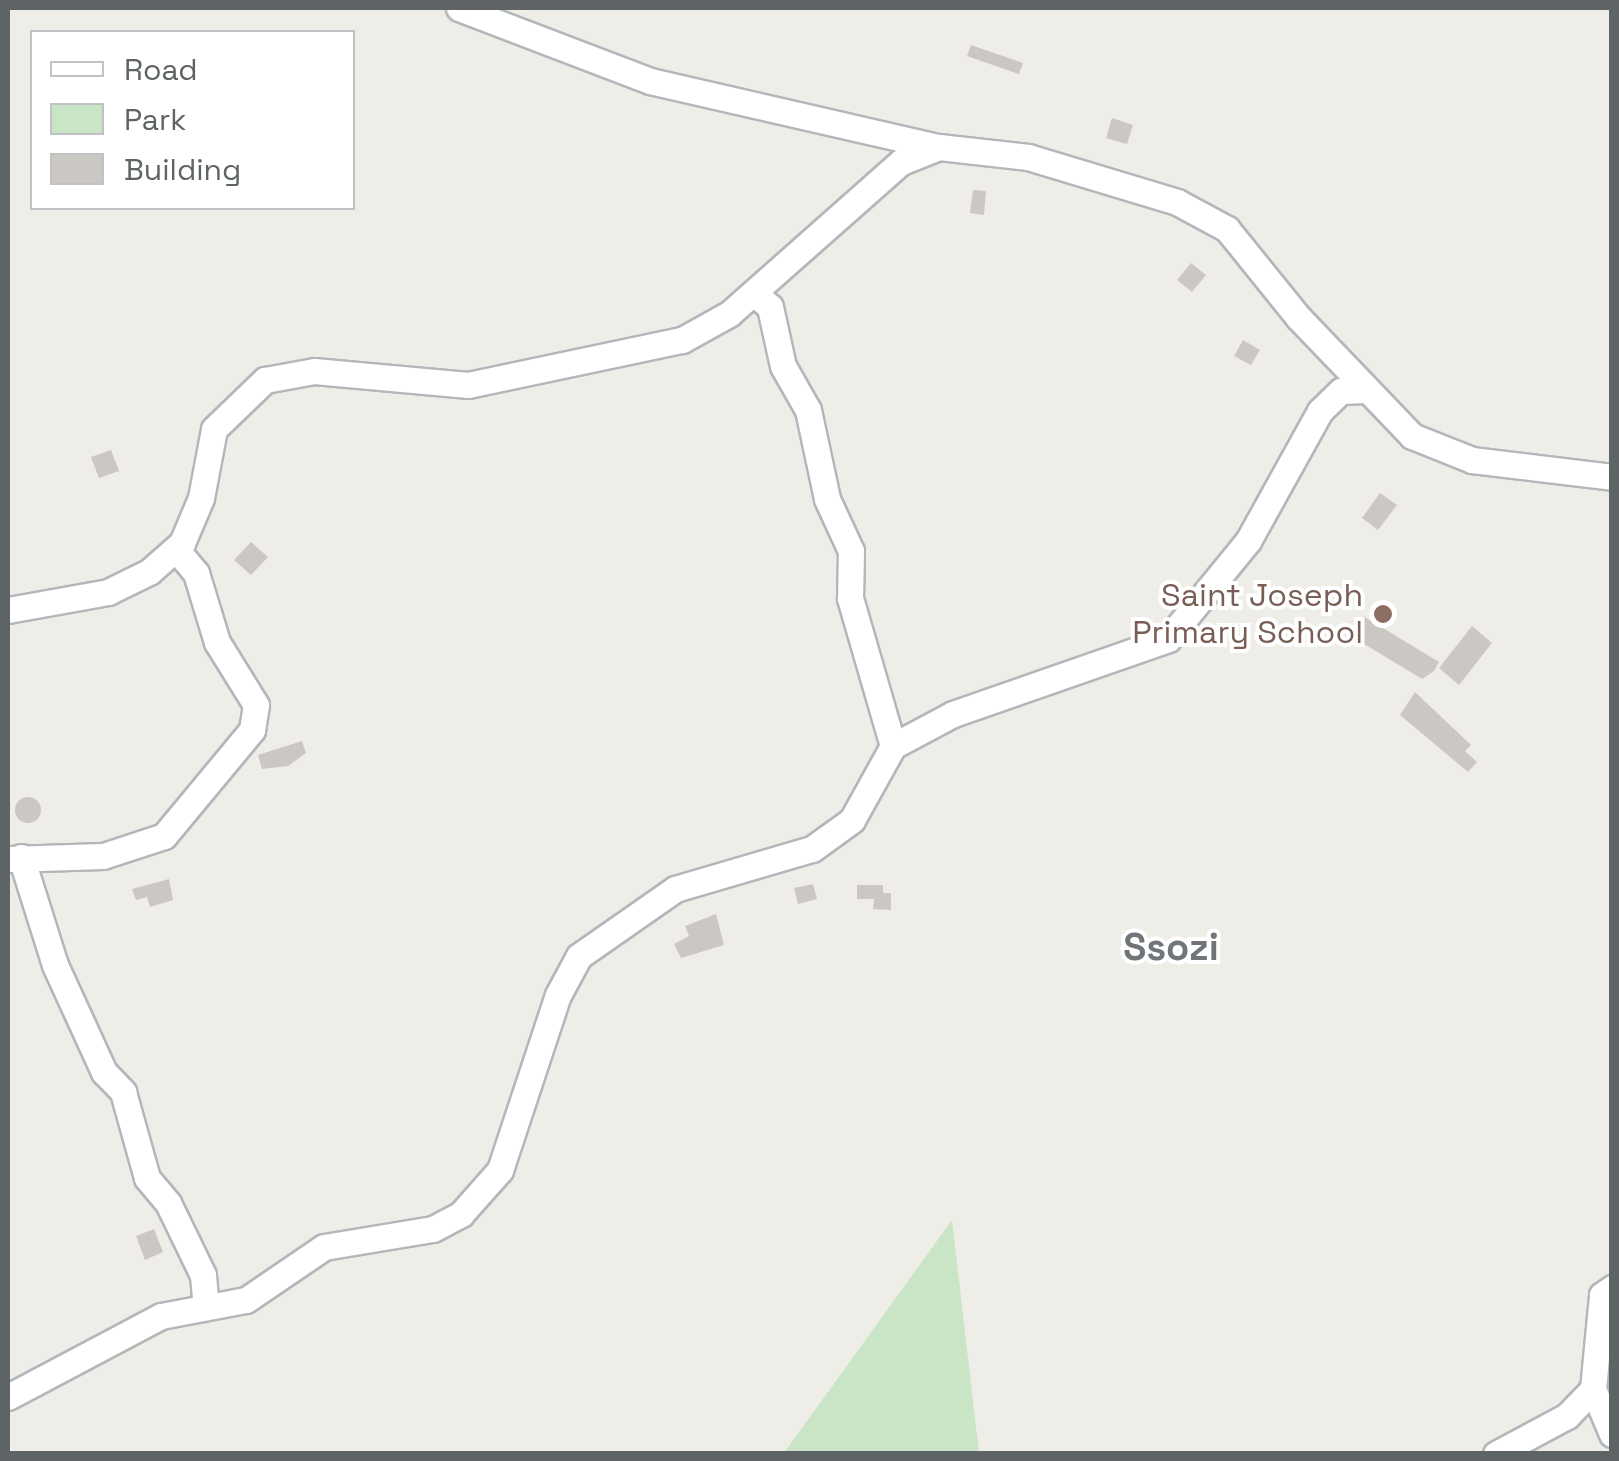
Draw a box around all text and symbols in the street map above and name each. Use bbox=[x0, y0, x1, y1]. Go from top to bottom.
legend bbox=[30, 30, 355, 210]
text: Road bbox=[124, 50, 198, 89]
text: Park bbox=[124, 100, 186, 139]
text: Building bbox=[124, 150, 241, 189]
place label: Saint Joseph Primary School bbox=[1132, 577, 1363, 652]
marker: Saint Joseph Primary School bbox=[1372, 603, 1394, 625]
district label: Ssozi bbox=[1123, 925, 1219, 971]

